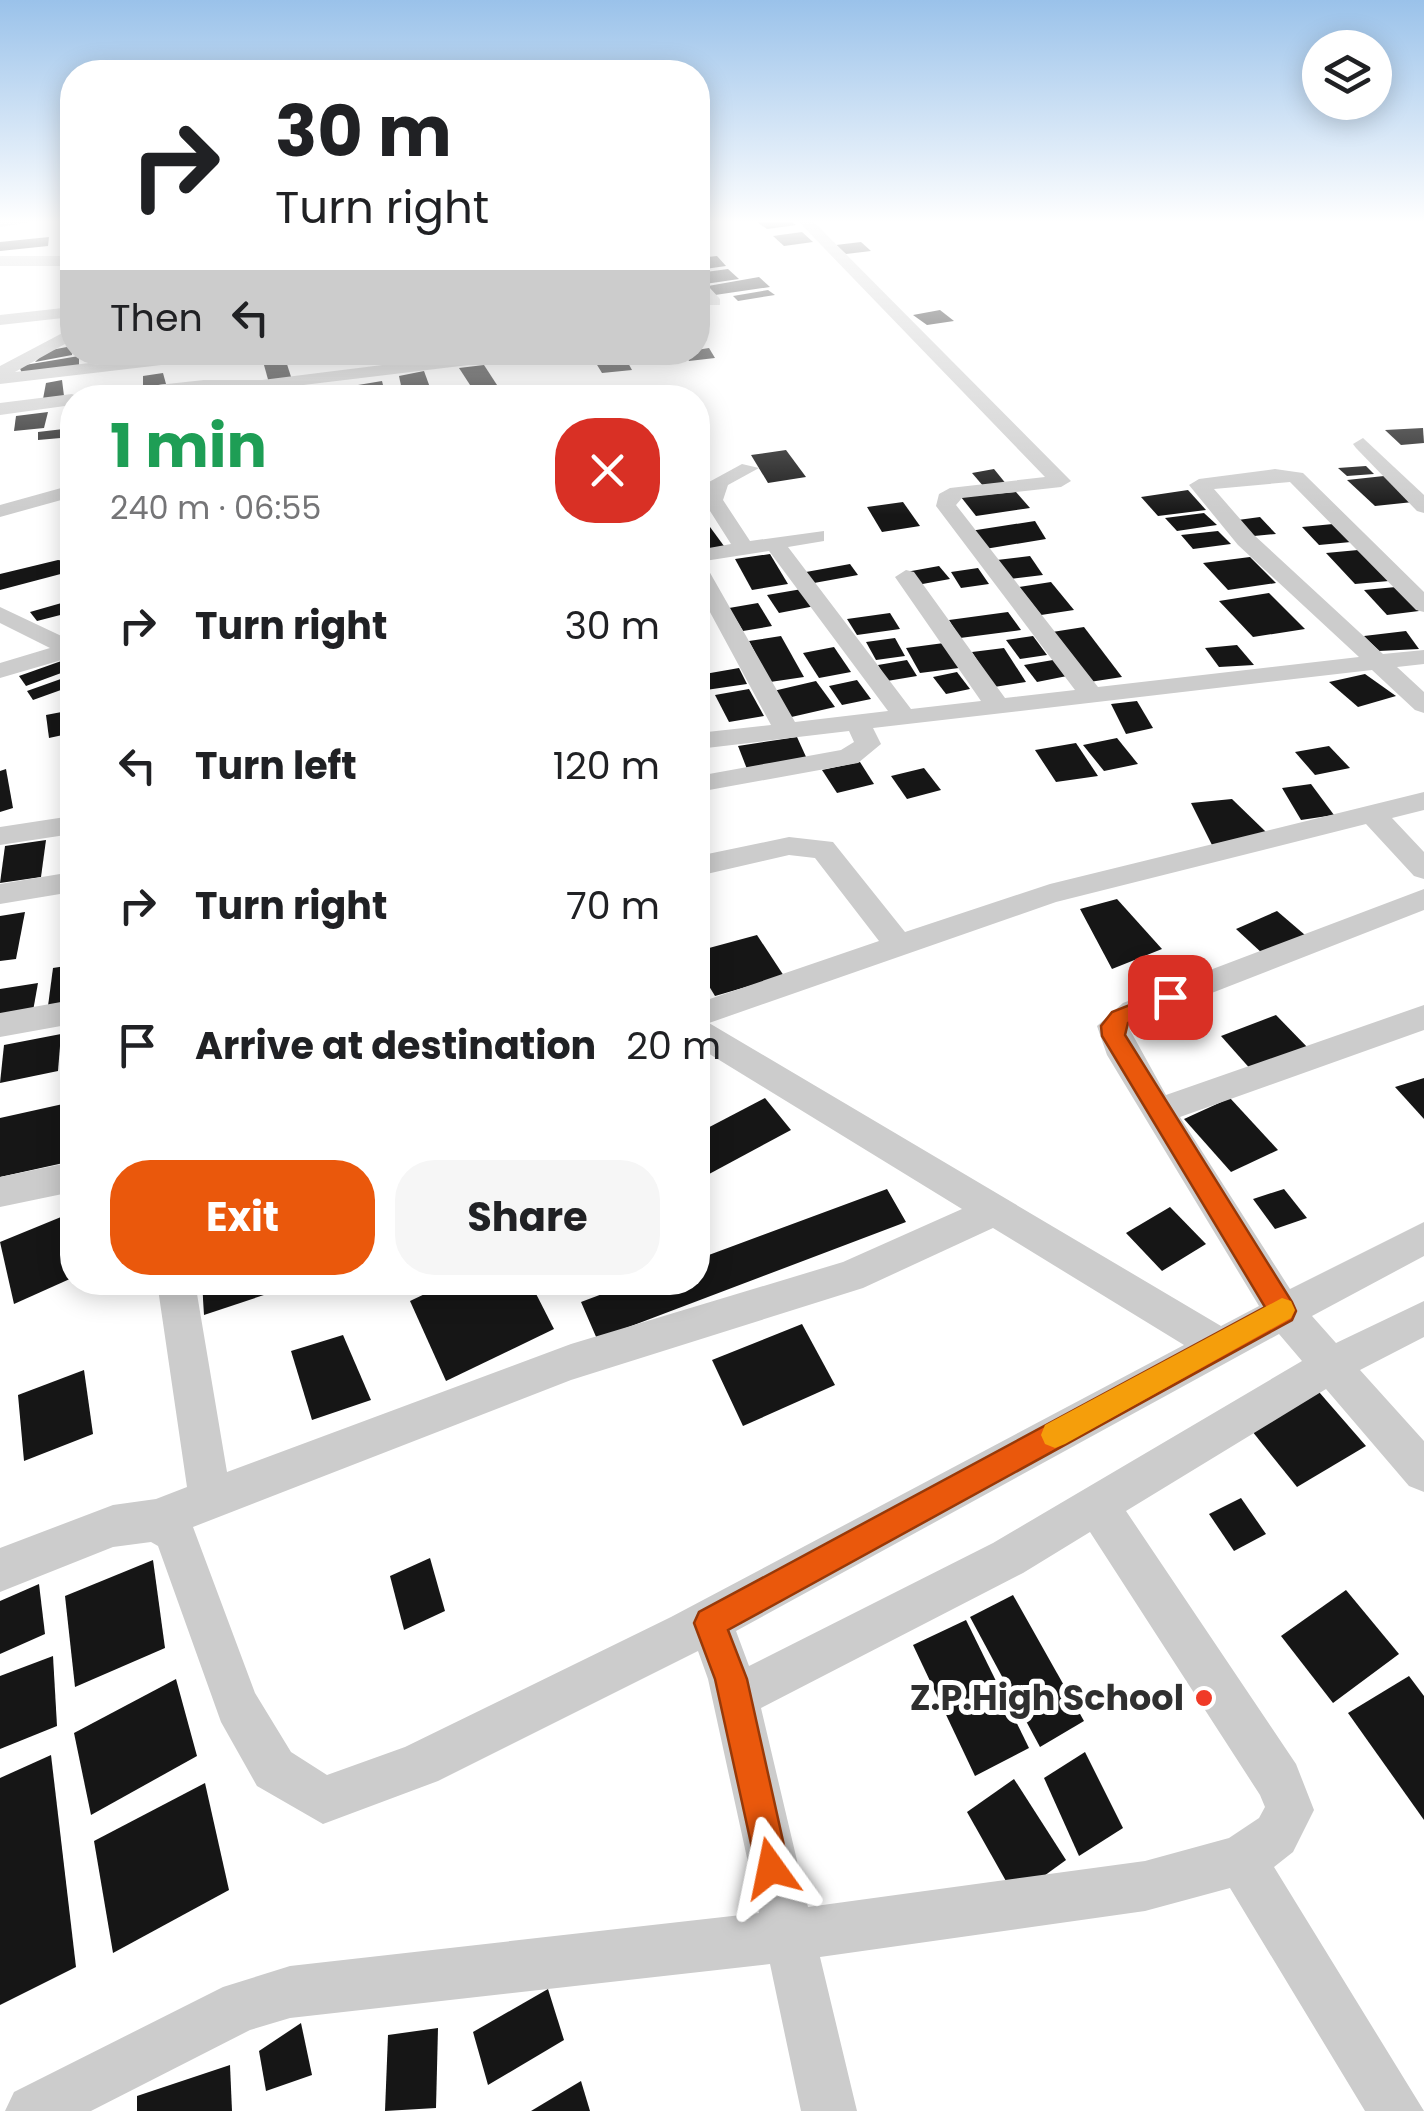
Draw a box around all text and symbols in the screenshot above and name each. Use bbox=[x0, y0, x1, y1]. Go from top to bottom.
map controls bbox=[1302, 30, 1392, 120]
button: layers bbox=[1302, 30, 1392, 120]
text: 30 m bbox=[275, 82, 452, 181]
icon: right bbox=[110, 100, 240, 230]
text: Turn right bbox=[275, 176, 489, 239]
icon: left bbox=[223, 290, 278, 345]
text: Then bbox=[110, 291, 203, 344]
text: 1 min bbox=[110, 404, 267, 488]
button: close bbox=[555, 418, 660, 523]
text: 240 m · 06:55 bbox=[110, 485, 321, 530]
icon: right bbox=[110, 598, 165, 653]
text: Turn right bbox=[195, 599, 387, 652]
text: 30 m bbox=[564, 599, 660, 652]
icon: left bbox=[110, 738, 165, 793]
text: Turn left bbox=[195, 739, 357, 792]
text: 120 m bbox=[553, 739, 660, 792]
icon: right bbox=[110, 878, 165, 933]
text: Turn right bbox=[195, 879, 387, 932]
text: 70 m bbox=[566, 879, 660, 932]
pin bbox=[1128, 955, 1213, 1040]
icon: arrive bbox=[1143, 970, 1198, 1025]
icon: arrive bbox=[110, 1018, 165, 1073]
text: Arrive at destination bbox=[195, 1019, 596, 1072]
text: 20 m bbox=[626, 1019, 721, 1072]
button: Exit bbox=[110, 1160, 375, 1275]
button: Share bbox=[395, 1160, 660, 1275]
place label: Z.P.High School bbox=[910, 1673, 1184, 1722]
marker: Z.P.High School bbox=[1193, 1687, 1215, 1709]
position arrow bbox=[719, 1816, 823, 1920]

